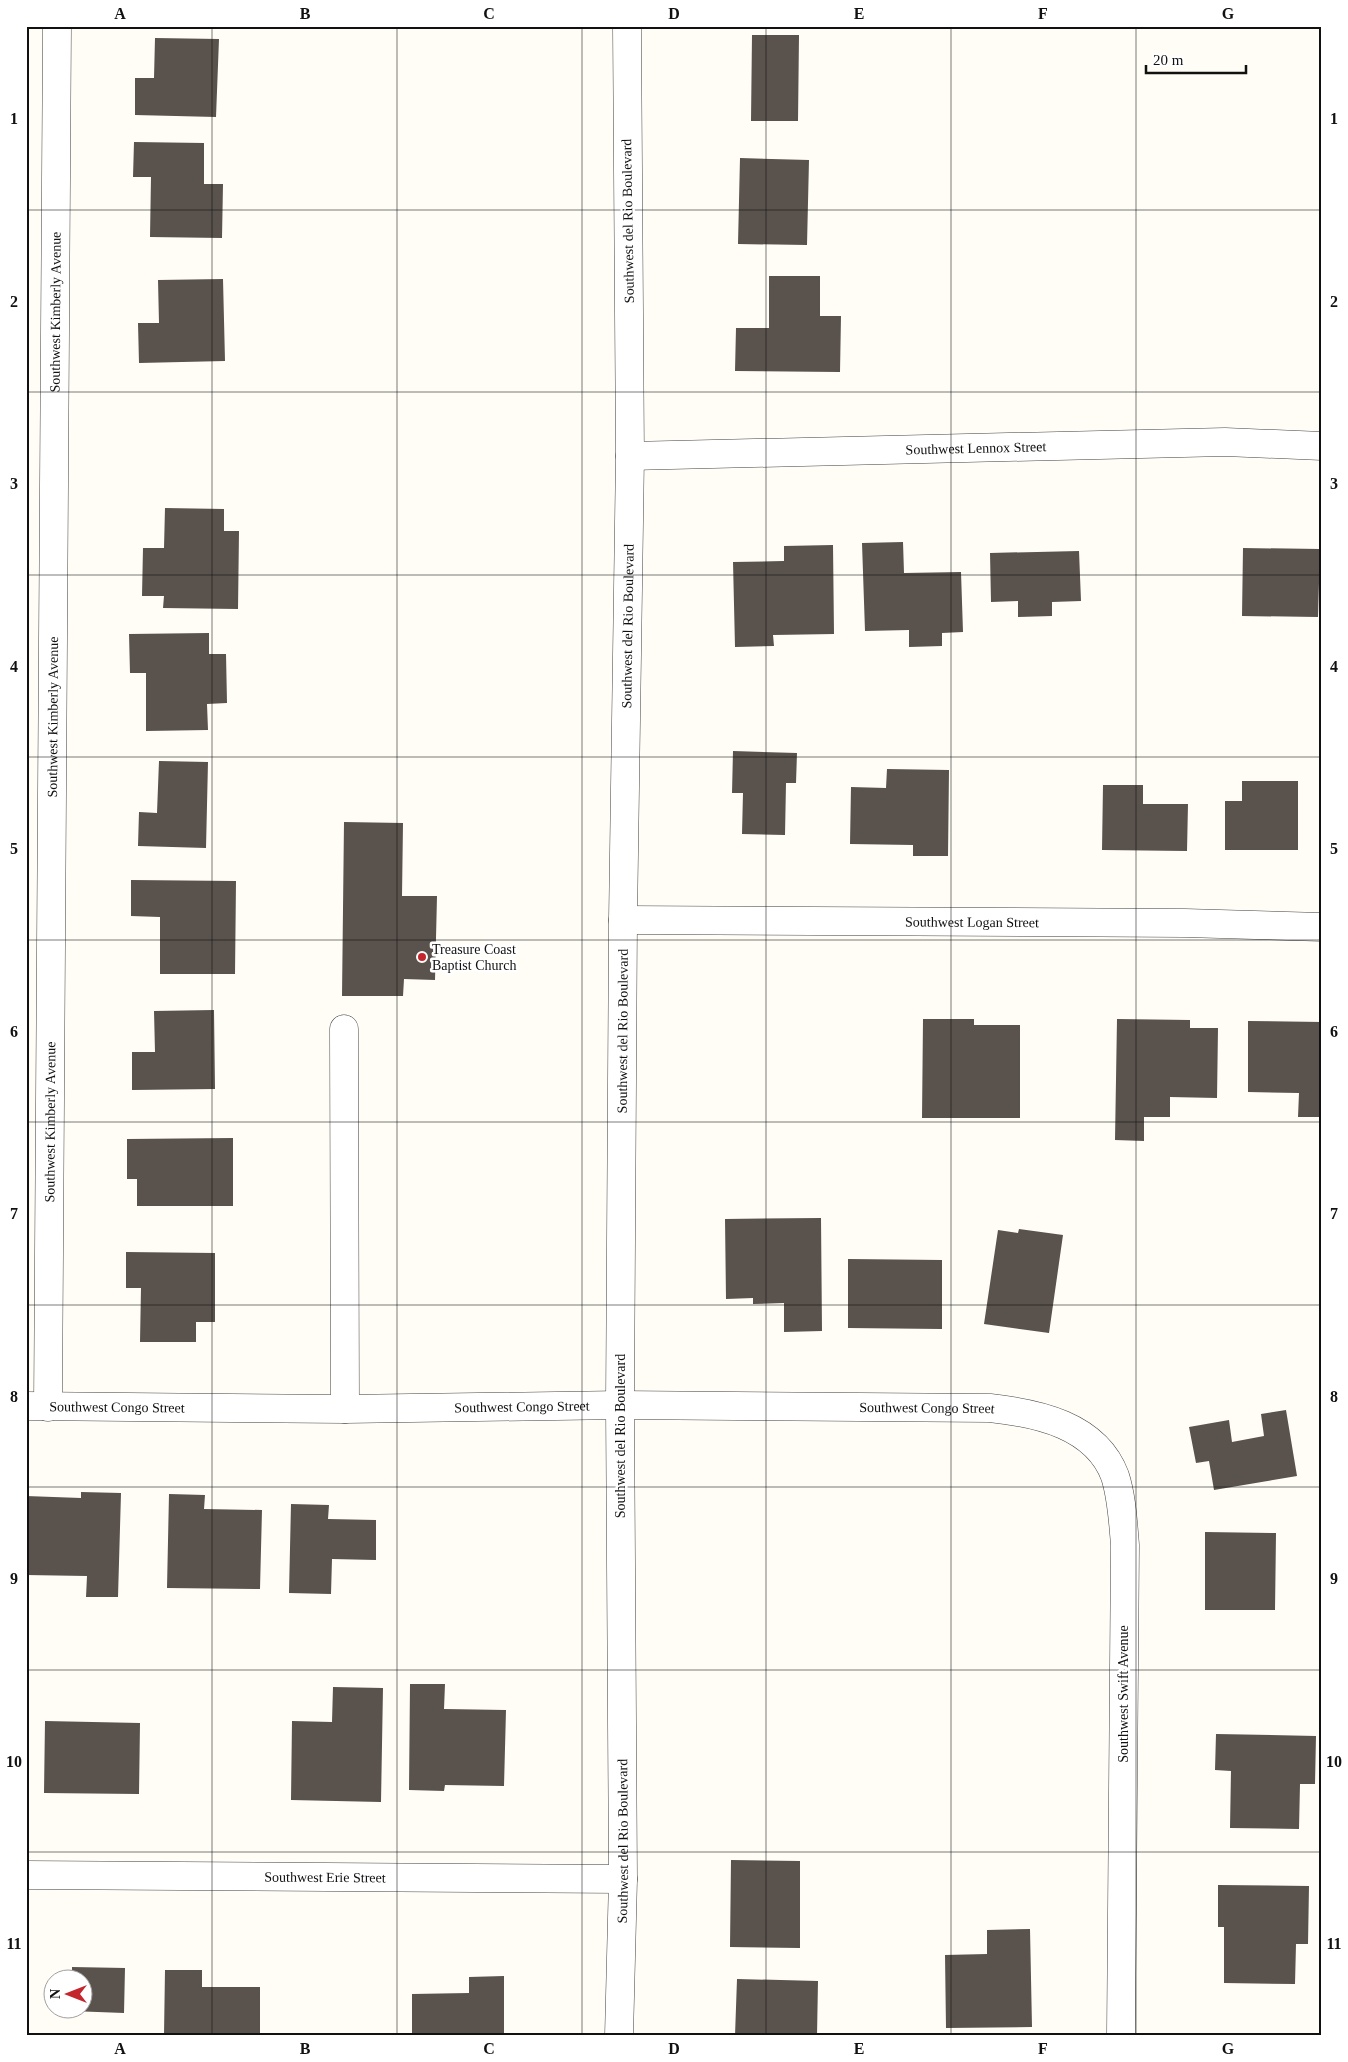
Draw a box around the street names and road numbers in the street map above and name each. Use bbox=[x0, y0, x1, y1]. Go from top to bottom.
street label: Southwest del Rio Boulevard bbox=[619, 139, 637, 303]
street label: Southwest Kimberly Avenue bbox=[47, 232, 63, 392]
street label: Southwest Lennox Street bbox=[905, 439, 1047, 457]
street label: Southwest del Rio Boulevard bbox=[619, 544, 636, 708]
street label: Southwest Kimberly Avenue bbox=[44, 637, 61, 797]
street label: Southwest Logan Street bbox=[905, 914, 1039, 930]
street label: Southwest del Rio Boulevard bbox=[614, 949, 630, 1113]
street label: Southwest Kimberly Avenue bbox=[42, 1042, 58, 1202]
street label: Southwest del Rio Boulevard bbox=[613, 1354, 628, 1518]
street label: Southwest Congo Street bbox=[454, 1398, 590, 1415]
street label: Southwest Congo Street bbox=[49, 1399, 185, 1415]
street label: Southwest Congo Street bbox=[859, 1399, 995, 1416]
street label: Southwest Swift Avenue bbox=[1116, 1625, 1131, 1763]
street label: Southwest del Rio Boulevard bbox=[614, 1759, 631, 1924]
street label: Southwest Erie Street bbox=[264, 1869, 386, 1885]

